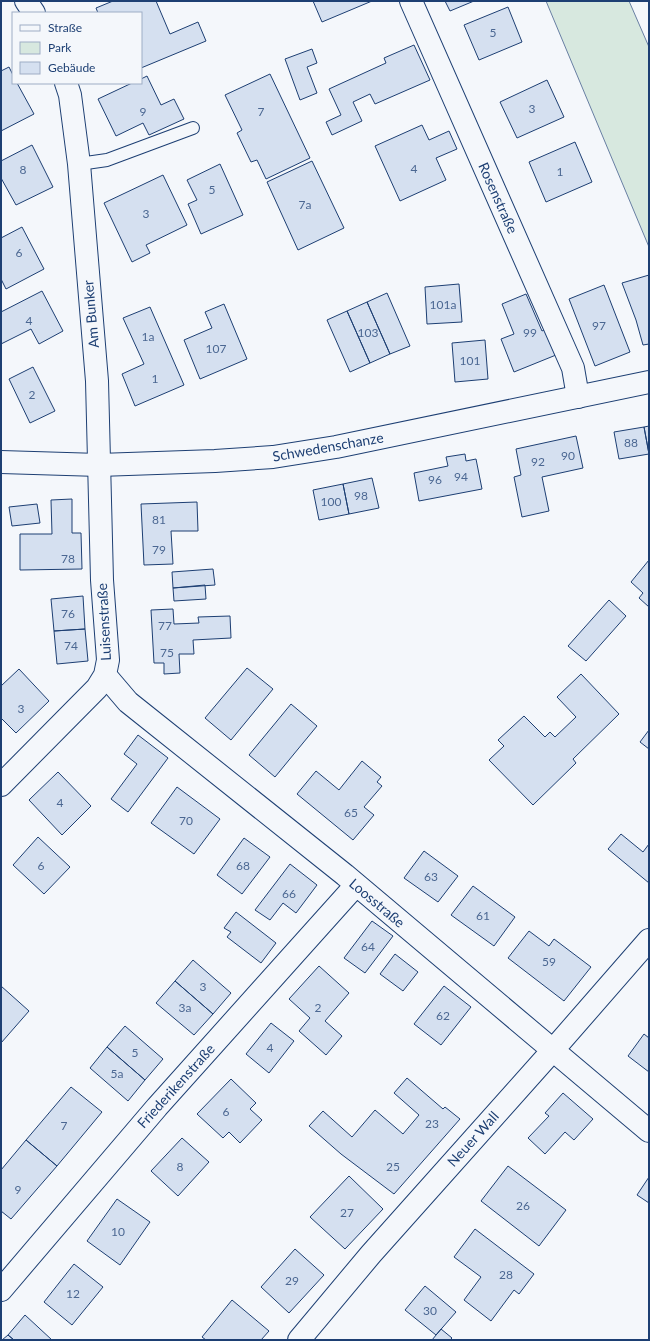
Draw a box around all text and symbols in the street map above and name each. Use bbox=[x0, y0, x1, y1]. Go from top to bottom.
legend bbox=[12, 12, 142, 84]
text: Straße bbox=[48, 20, 82, 35]
house number: 5 bbox=[490, 25, 497, 40]
text: Park bbox=[48, 40, 72, 55]
text: Gebäude bbox=[48, 60, 95, 75]
house number: 3 bbox=[529, 101, 536, 116]
house number: 9 bbox=[140, 104, 147, 119]
house number: 7 bbox=[258, 104, 265, 119]
street label: Rosenstraße bbox=[475, 160, 522, 236]
house number: 4 bbox=[411, 161, 418, 176]
house number: 8 bbox=[20, 162, 27, 177]
house number: 1 bbox=[557, 164, 564, 179]
house number: 5 bbox=[209, 182, 216, 197]
house number: 7a bbox=[299, 197, 311, 212]
house number: 3 bbox=[143, 206, 150, 221]
house number: 6 bbox=[16, 245, 23, 260]
street label: Am Bunker bbox=[79, 279, 102, 349]
house number: 101a bbox=[430, 297, 456, 312]
house number: 4 bbox=[26, 313, 33, 328]
house number: 97 bbox=[592, 318, 606, 333]
house number: 103 bbox=[358, 325, 378, 340]
house number: 99 bbox=[523, 325, 537, 340]
house number: 1a bbox=[142, 329, 154, 344]
house number: 107 bbox=[206, 341, 226, 356]
house number: 101 bbox=[460, 353, 480, 368]
house number: 1 bbox=[152, 371, 159, 386]
house number: 2 bbox=[29, 387, 36, 402]
street label: Schwedenschanze bbox=[271, 428, 385, 465]
house number: 88 bbox=[624, 435, 638, 450]
house number: 90 bbox=[561, 448, 575, 463]
house number: 92 bbox=[531, 454, 545, 469]
house number: 94 bbox=[454, 469, 468, 484]
house number: 96 bbox=[428, 472, 442, 487]
house number: 98 bbox=[354, 488, 368, 503]
house number: 100 bbox=[321, 494, 341, 509]
house number: 81 bbox=[152, 512, 166, 527]
house number: 79 bbox=[152, 542, 166, 557]
house number: 78 bbox=[61, 551, 75, 566]
street label: Luisenstraße bbox=[93, 583, 114, 661]
house number: 76 bbox=[61, 606, 75, 621]
house number: 77 bbox=[158, 618, 172, 633]
house number: 74 bbox=[64, 638, 78, 653]
house number: 75 bbox=[160, 645, 174, 660]
house number: 3 bbox=[18, 701, 25, 716]
house number: 4 bbox=[57, 795, 64, 810]
house number: 65 bbox=[344, 805, 358, 820]
house number: 70 bbox=[179, 813, 193, 828]
house number: 6 bbox=[38, 858, 45, 873]
house number: 68 bbox=[236, 858, 250, 873]
house number: 63 bbox=[424, 869, 438, 884]
street label: Loosstraße bbox=[346, 875, 409, 931]
house number: 66 bbox=[282, 886, 296, 901]
house number: 61 bbox=[476, 908, 490, 923]
house number: 64 bbox=[361, 939, 375, 954]
house number: 59 bbox=[542, 954, 556, 969]
house number: 3 bbox=[200, 979, 207, 994]
house number: 3a bbox=[179, 1000, 191, 1015]
house number: 2 bbox=[315, 1000, 322, 1015]
house number: 62 bbox=[436, 1008, 450, 1023]
street label: Friederikenstraße bbox=[133, 1040, 218, 1131]
house number: 4 bbox=[267, 1040, 274, 1055]
house number: 5 bbox=[132, 1045, 139, 1060]
house number: 5a bbox=[111, 1066, 123, 1081]
house number: 6 bbox=[223, 1104, 230, 1119]
street label: Neuer Wall bbox=[443, 1108, 502, 1170]
house number: 23 bbox=[425, 1116, 439, 1131]
house number: 7 bbox=[61, 1118, 68, 1133]
house number: 8 bbox=[177, 1159, 184, 1174]
house number: 25 bbox=[386, 1159, 400, 1174]
house number: 9 bbox=[15, 1182, 22, 1197]
house number: 26 bbox=[516, 1198, 530, 1213]
house number: 27 bbox=[340, 1205, 354, 1220]
house number: 10 bbox=[111, 1224, 125, 1239]
house number: 28 bbox=[499, 1267, 513, 1282]
house number: 29 bbox=[285, 1273, 299, 1288]
house number: 12 bbox=[66, 1286, 80, 1301]
house number: 30 bbox=[423, 1303, 437, 1318]

